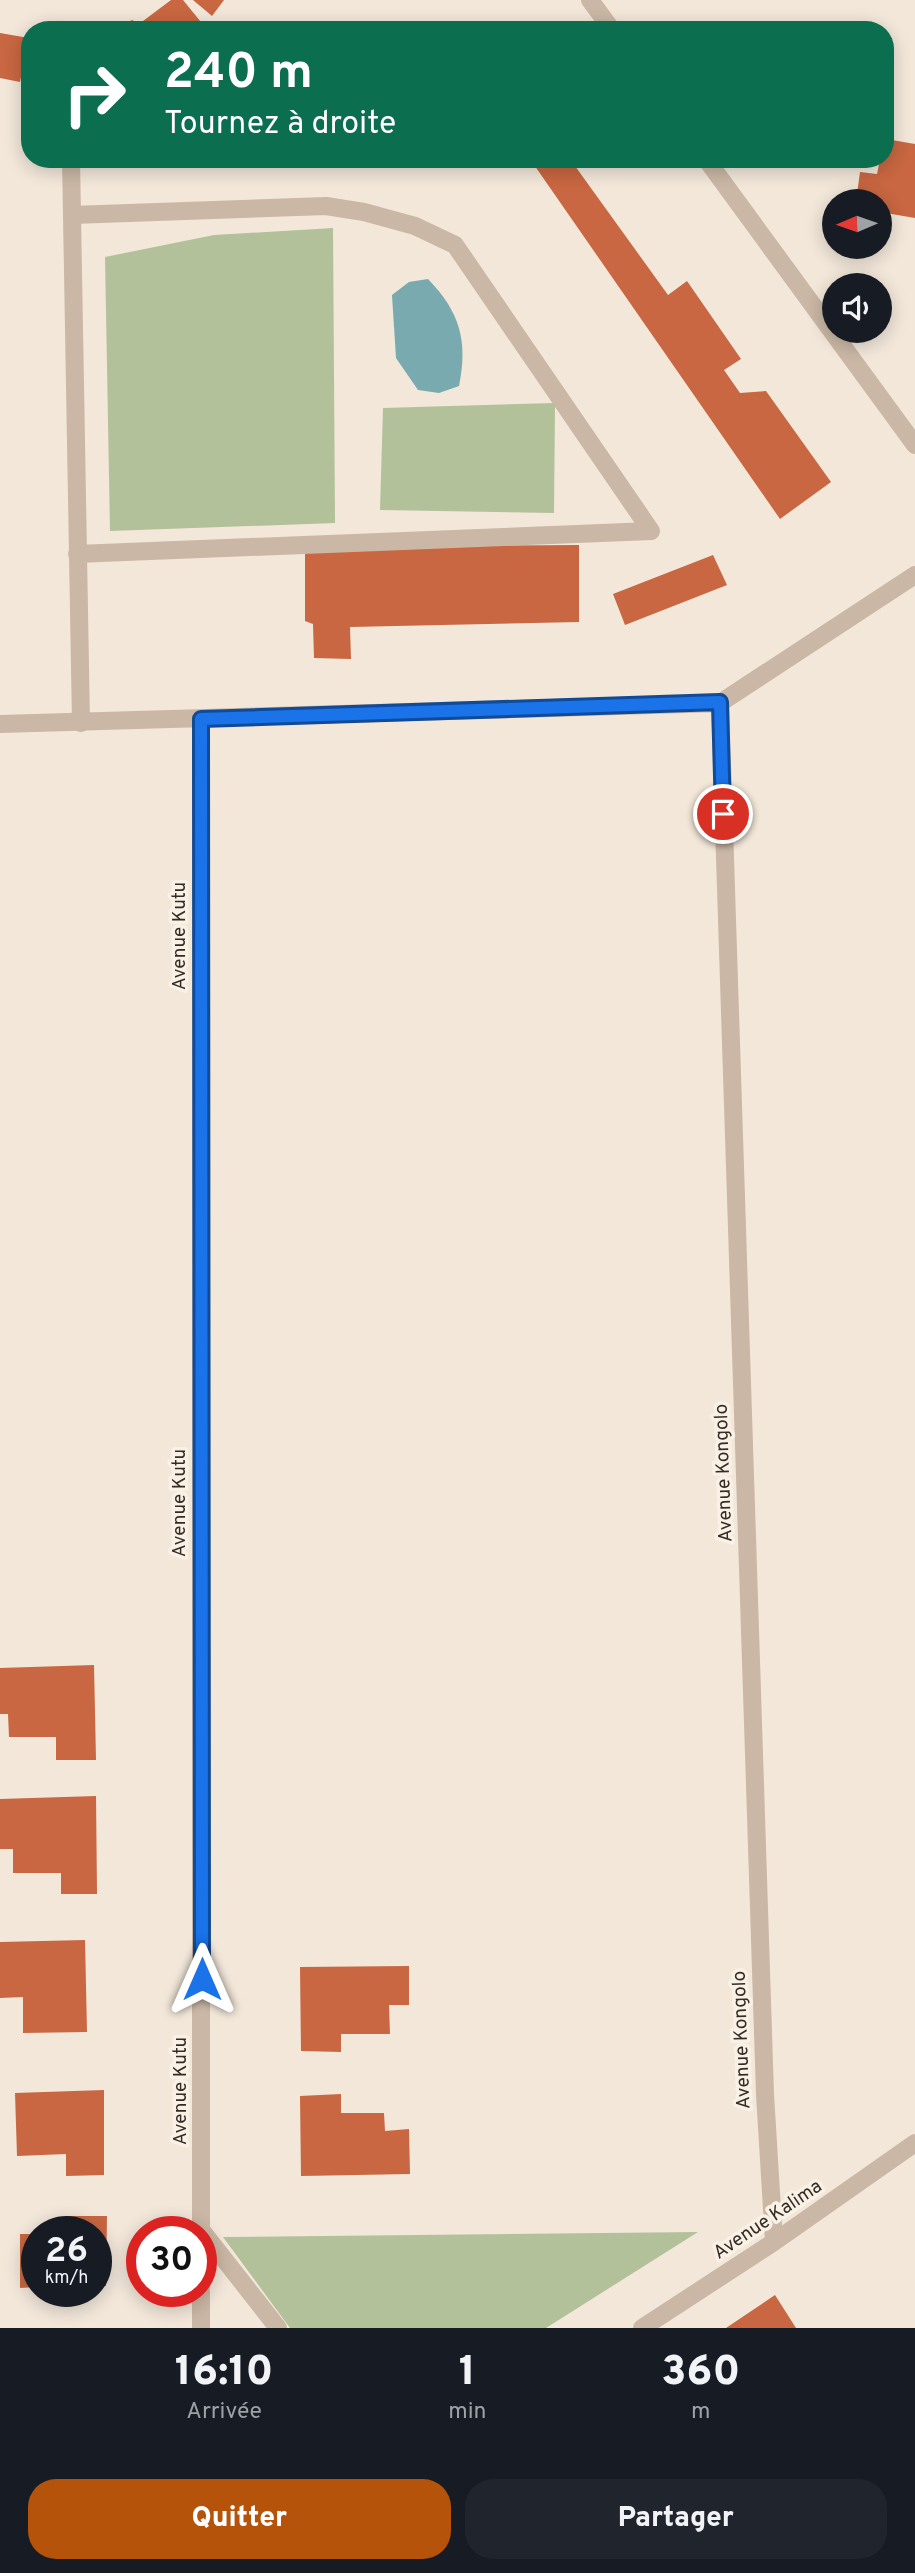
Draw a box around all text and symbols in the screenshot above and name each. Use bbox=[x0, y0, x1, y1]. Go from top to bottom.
text: 240 m bbox=[164, 44, 313, 106]
icon: right bbox=[49, 49, 140, 140]
text: Tournez à droite bbox=[164, 105, 396, 145]
north arrow bbox=[822, 189, 892, 259]
map controls bbox=[822, 189, 892, 343]
button: sound bbox=[822, 273, 892, 343]
pin bbox=[693, 784, 753, 844]
icon: arrive bbox=[704, 795, 742, 833]
street label: Avenue Kutu bbox=[168, 882, 192, 990]
street label: Avenue Kongolo bbox=[710, 1403, 738, 1543]
street label: Avenue Kutu bbox=[168, 1449, 192, 1557]
position arrow bbox=[165, 1942, 239, 2016]
street label: Avenue Kongolo bbox=[728, 1970, 756, 2110]
street label: Avenue Kutu bbox=[169, 2037, 193, 2145]
street label: Avenue Kalima bbox=[709, 2175, 827, 2265]
speed limit sign: 30 bbox=[126, 2216, 217, 2307]
text: 26 bbox=[45, 2230, 88, 2274]
text: km/h bbox=[45, 2267, 88, 2290]
text: 16:10 bbox=[175, 2347, 273, 2400]
text: 1 bbox=[459, 2347, 476, 2400]
text: 360 bbox=[661, 2347, 740, 2400]
text: Arrivée bbox=[186, 2398, 262, 2427]
text: min bbox=[448, 2398, 486, 2427]
text: m bbox=[691, 2398, 710, 2427]
button: Quitter bbox=[28, 2479, 451, 2559]
button: Partager bbox=[465, 2479, 887, 2559]

